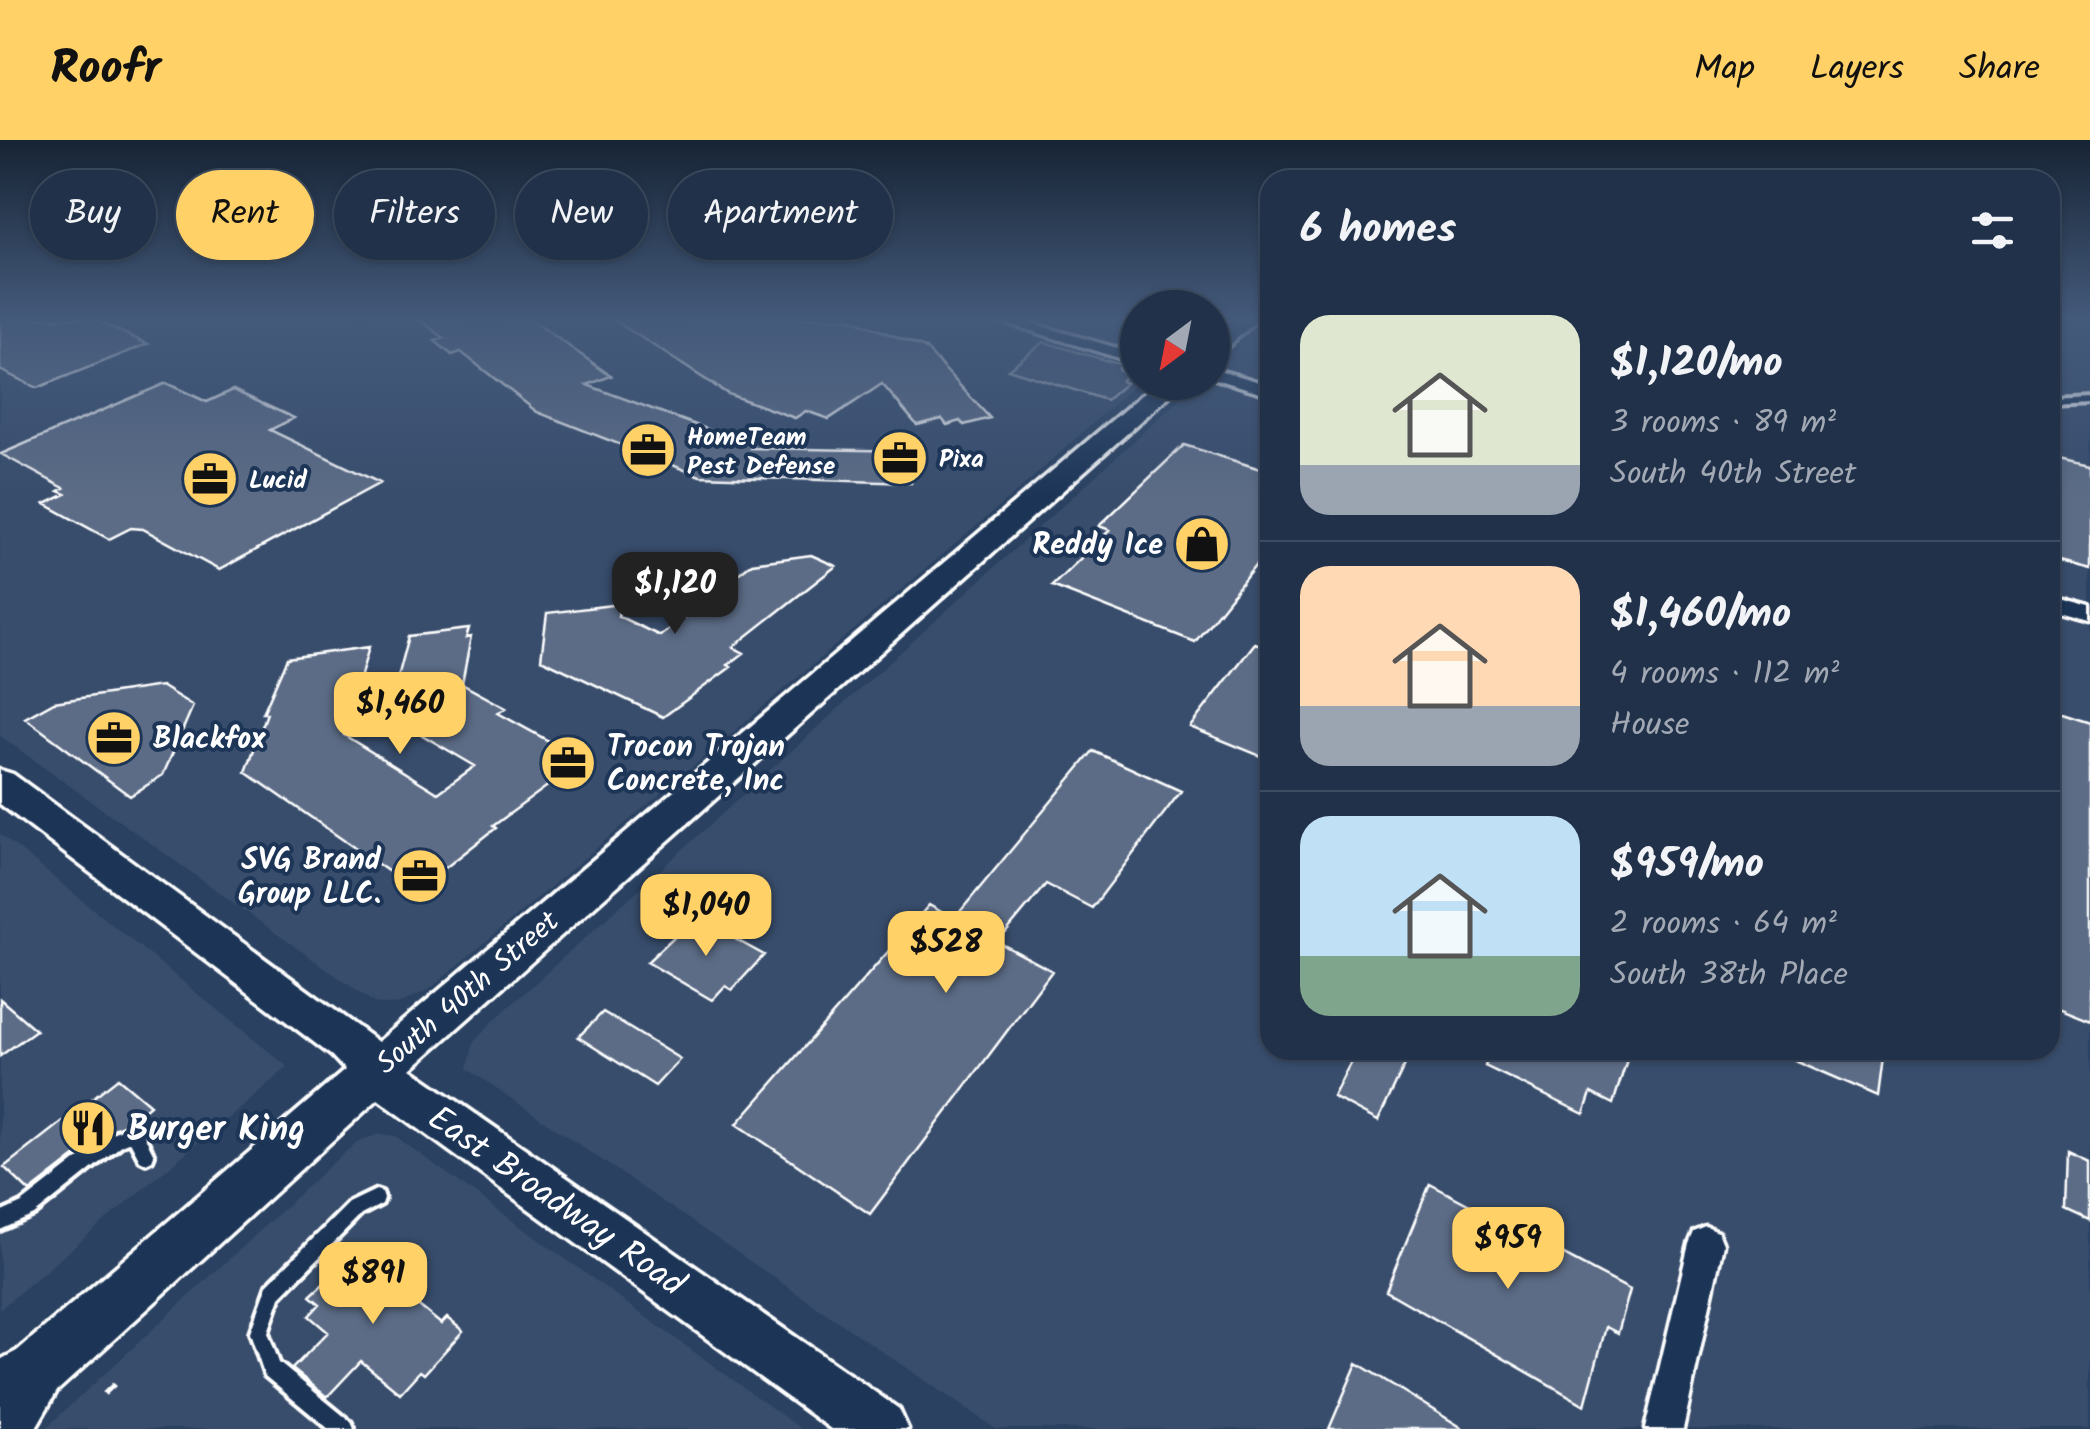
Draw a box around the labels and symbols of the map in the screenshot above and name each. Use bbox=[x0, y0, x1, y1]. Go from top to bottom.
north arrow bbox=[1120, 290, 1230, 400]
place label: HomeTeam Pest Defense bbox=[687, 418, 835, 487]
office icon: HomeTeam Pest Defense bbox=[618, 420, 678, 480]
office icon: Pixa bbox=[870, 428, 930, 488]
place label: Pixa bbox=[939, 440, 984, 480]
office icon: Lucid bbox=[180, 449, 240, 509]
place label: Lucid bbox=[249, 461, 308, 501]
shop icon: Reddy Ice bbox=[1172, 514, 1232, 574]
place label: Reddy Ice bbox=[1032, 522, 1163, 570]
pin: $1,120 bbox=[594, 552, 756, 637]
pin: $1,460 bbox=[319, 672, 481, 757]
office icon: Blackfox bbox=[84, 708, 144, 768]
place label: Blackfox bbox=[153, 716, 266, 764]
place label: Trocon Trojan Concrete, Inc bbox=[607, 724, 785, 806]
office icon: Trocon Trojan Concrete, Inc bbox=[538, 733, 598, 793]
place label: SVG Brand Group LLC. bbox=[238, 837, 382, 919]
office icon: SVG Brand Group LLC. bbox=[390, 846, 450, 906]
pin: $1,040 bbox=[625, 874, 787, 959]
street label: South 40th Street bbox=[365, 899, 572, 1087]
pin: $528 bbox=[887, 911, 1005, 996]
street label: East Broadway Road bbox=[415, 1092, 697, 1313]
restaurant icon: Burger King bbox=[58, 1098, 118, 1158]
place label: Burger King bbox=[127, 1103, 305, 1159]
pin: $959 bbox=[1449, 1207, 1567, 1292]
pin: $891 bbox=[314, 1242, 432, 1327]

